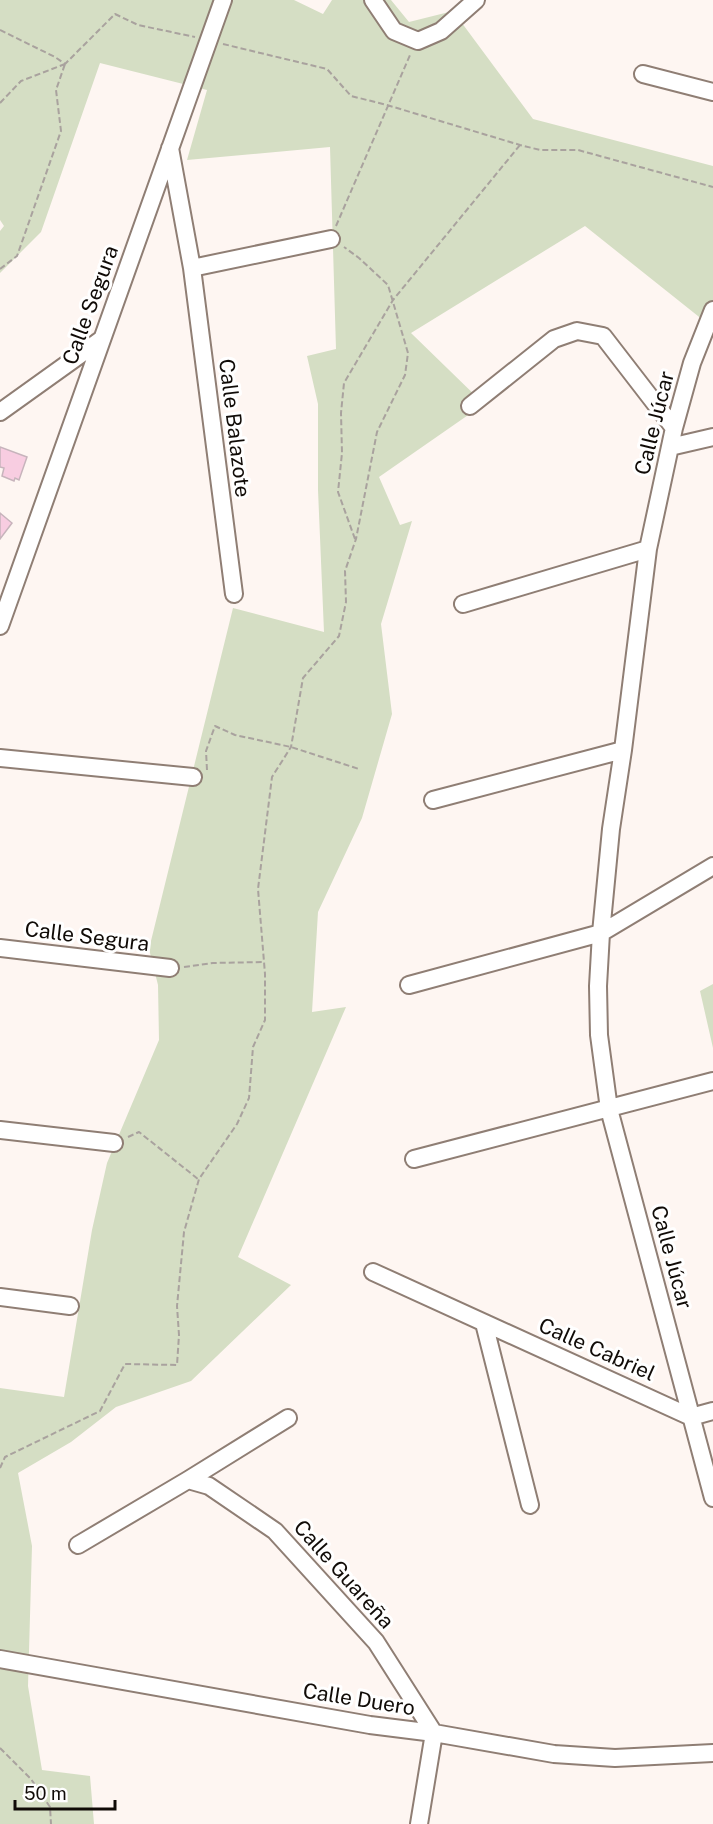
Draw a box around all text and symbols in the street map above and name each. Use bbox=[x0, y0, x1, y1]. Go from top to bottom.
street label: Calle Segura bbox=[57, 242, 123, 368]
street label: Calle Balazote bbox=[214, 357, 256, 499]
street label: Calle Júcar bbox=[629, 368, 679, 478]
street label: Calle Segura bbox=[23, 916, 151, 956]
street label: Calle Júcar bbox=[646, 1203, 698, 1311]
street label: Calle Cabriel bbox=[535, 1312, 659, 1386]
street label: Calle Guareña bbox=[289, 1515, 399, 1633]
street label: Calle Duero bbox=[301, 1678, 417, 1720]
scale bar bbox=[15, 1773, 116, 1811]
text: 50 m bbox=[24, 1783, 67, 1804]

